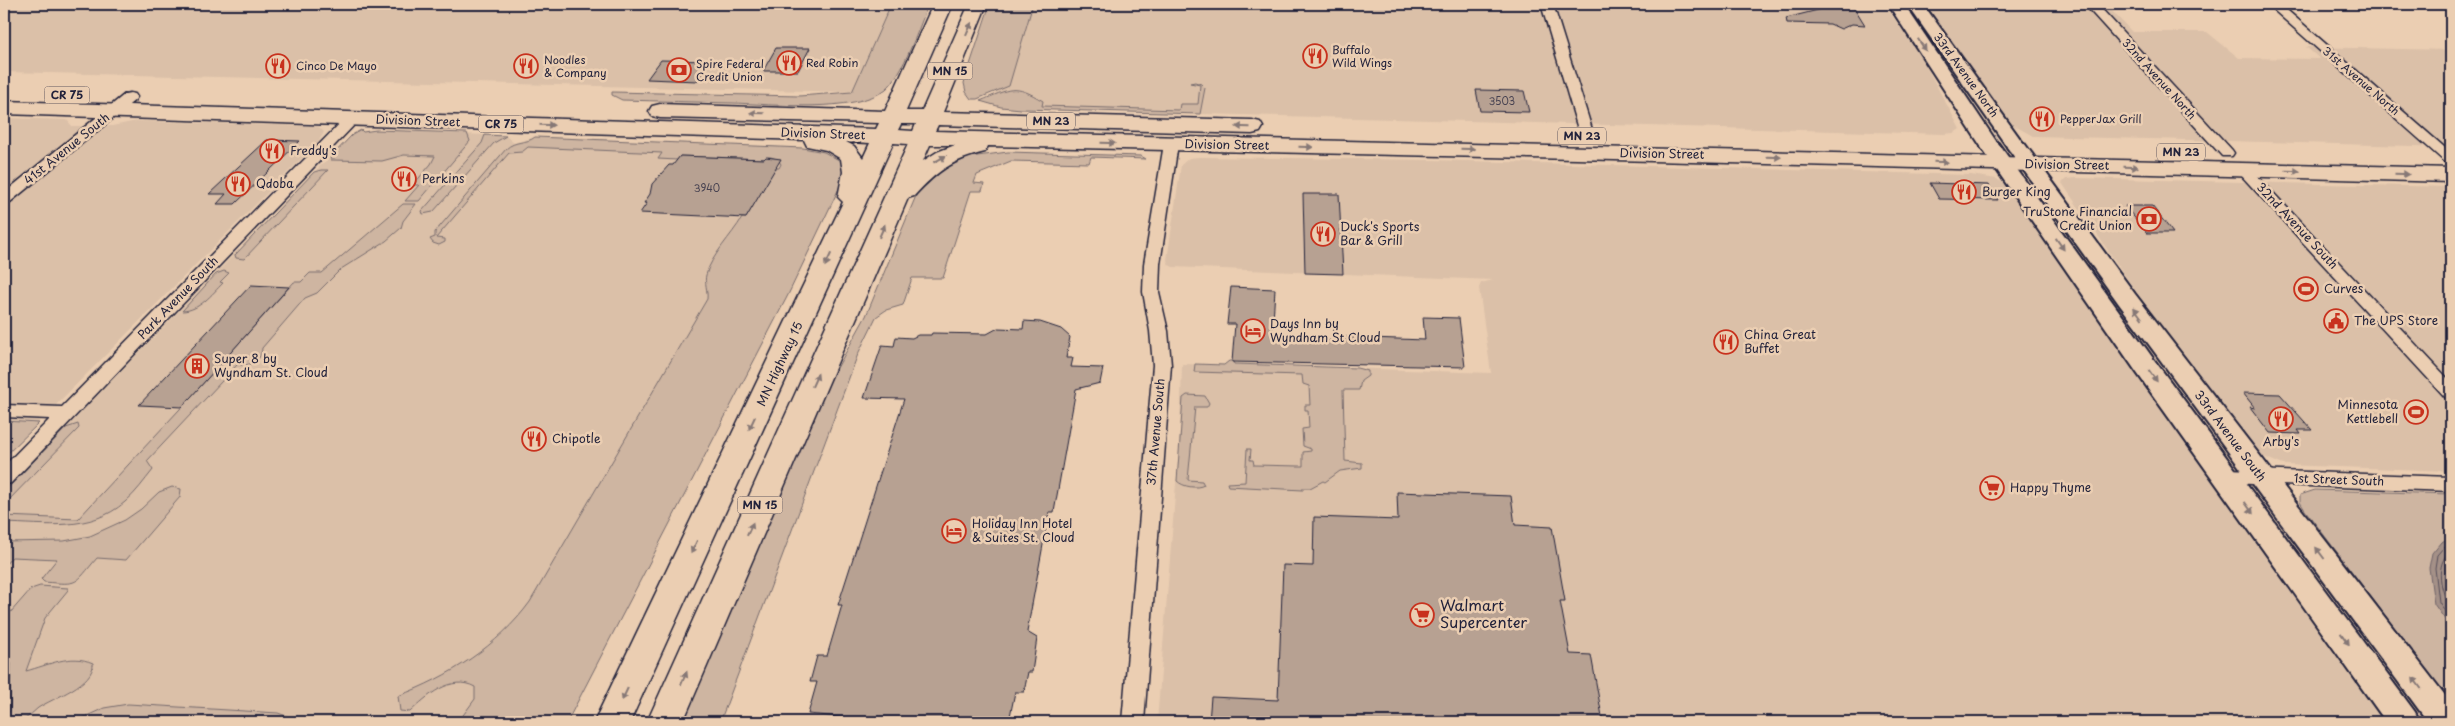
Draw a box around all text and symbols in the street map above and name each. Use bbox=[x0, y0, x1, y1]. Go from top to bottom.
one-way arrow bbox=[966, 22, 974, 36]
street label: 33rd Avenue North bbox=[1930, 29, 2003, 121]
street label: 32nd Avenue North bbox=[2118, 34, 2200, 123]
one-way arrow bbox=[1917, 38, 1927, 52]
place label: Buffalo Wild Wings bbox=[1332, 41, 1392, 71]
street label: 31st Avenue North bbox=[2319, 42, 2404, 119]
restaurant icon: Buffalo Wild Wings bbox=[1302, 43, 1328, 69]
restaurant icon: Red Robin bbox=[776, 50, 802, 76]
place label: Noodles & Company bbox=[544, 51, 607, 81]
restaurant icon: Cinco De Mayo bbox=[265, 53, 291, 79]
restaurant icon: Noodles & Company bbox=[513, 53, 539, 79]
place label: Red Robin bbox=[806, 54, 858, 71]
place label: Spire Federal Credit Union bbox=[696, 55, 764, 85]
place label: Cinco De Mayo bbox=[296, 57, 377, 74]
bank icon: Spire Federal Credit Union bbox=[666, 57, 692, 83]
road number: MN 15 bbox=[928, 62, 972, 80]
road number: CR 75 bbox=[44, 86, 90, 104]
house number: 3503 bbox=[1489, 93, 1515, 108]
restaurant icon: PepperJax Grill bbox=[2029, 106, 2055, 132]
street label: 41st Avenue South bbox=[20, 108, 113, 188]
one-way arrow bbox=[749, 109, 765, 117]
street label: Division Street bbox=[375, 110, 461, 130]
place label: PepperJax Grill bbox=[2060, 110, 2142, 127]
road number: MN 23 bbox=[1027, 112, 1075, 130]
road number: CR 75 bbox=[478, 116, 524, 132]
one-way arrow bbox=[539, 122, 555, 130]
street label: Division Street bbox=[780, 123, 866, 143]
one-way arrow bbox=[1234, 123, 1250, 131]
road number: MN 23 bbox=[1558, 128, 1606, 144]
street label: Division Street bbox=[1184, 134, 1270, 154]
restaurant icon: Freddy's bbox=[259, 138, 285, 164]
one-way arrow bbox=[1101, 139, 1117, 147]
place label: Freddy's bbox=[290, 141, 337, 159]
one-way arrow bbox=[1298, 143, 1314, 151]
street label: Division Street bbox=[1619, 143, 1705, 163]
road number: MN 23 bbox=[2157, 144, 2205, 160]
one-way arrow bbox=[1461, 145, 1477, 153]
one-way arrow bbox=[1767, 153, 1783, 161]
street label: Division Street bbox=[2024, 154, 2110, 174]
one-way arrow bbox=[932, 155, 947, 163]
one-way arrow bbox=[1933, 158, 1949, 166]
one-way arrow bbox=[2123, 163, 2139, 171]
restaurant icon: Perkins bbox=[391, 166, 417, 192]
one-way arrow bbox=[2285, 167, 2301, 175]
place label: Perkins bbox=[422, 169, 465, 187]
one-way arrow bbox=[2395, 170, 2411, 178]
restaurant icon: Qdoba bbox=[225, 171, 251, 197]
place label: Qdoba bbox=[256, 174, 294, 192]
street label: 32nd Avenue South bbox=[2253, 178, 2343, 273]
restaurant icon: Burger King bbox=[1951, 179, 1977, 205]
house number: 3940 bbox=[694, 180, 720, 195]
place label: Burger King bbox=[1982, 182, 2051, 200]
place label: TruStone Financial Credit Union bbox=[2023, 202, 2132, 234]
bank icon: TruStone Financial Credit Union bbox=[2136, 206, 2162, 232]
place label: Duck's Sports Bar & Grill bbox=[1340, 217, 1420, 249]
restaurant icon: Duck's Sports Bar & Grill bbox=[1310, 221, 1336, 247]
one-way arrow bbox=[878, 224, 886, 238]
one-way arrow bbox=[2055, 237, 2065, 250]
street label: Park Avenue South bbox=[133, 252, 222, 343]
one-way arrow bbox=[824, 253, 832, 267]
sports icon: Curves bbox=[2293, 276, 2319, 302]
place label: Curves bbox=[2324, 279, 2364, 297]
one-way arrow bbox=[2133, 306, 2143, 320]
public building icon: The UPS Store bbox=[2323, 308, 2349, 334]
place label: The UPS Store bbox=[2354, 311, 2438, 329]
place label: Days Inn by Wyndham St Cloud bbox=[1270, 314, 1381, 346]
street label: MN Highway 15 bbox=[752, 318, 807, 409]
hotel icon: Days Inn by Wyndham St Cloud bbox=[1240, 318, 1266, 344]
place label: China Great Buffet bbox=[1744, 325, 1816, 357]
restaurant icon: China Great Buffet bbox=[1713, 329, 1739, 355]
place label: Super 8 by Wyndham St. Cloud bbox=[214, 349, 328, 381]
building icon: Super 8 by Wyndham St. Cloud bbox=[184, 353, 210, 379]
one-way arrow bbox=[2148, 370, 2158, 383]
one-way arrow bbox=[812, 373, 820, 387]
street label: 37th Avenue South bbox=[1141, 378, 1169, 486]
street label: 33rd Avenue South bbox=[2191, 386, 2271, 485]
place label: Minnesota Kettlebell bbox=[2338, 395, 2399, 427]
sports icon: Minnesota Kettlebell bbox=[2403, 399, 2429, 425]
restaurant icon: Arby's bbox=[2268, 406, 2294, 432]
one-way arrow bbox=[747, 416, 755, 430]
restaurant icon: Chipotle bbox=[521, 426, 547, 452]
place label: Chipotle bbox=[552, 429, 601, 447]
place label: Arby's bbox=[2263, 432, 2300, 450]
street label: 1st Street South bbox=[2293, 468, 2385, 490]
supermarket icon: Happy Thyme bbox=[1979, 475, 2005, 501]
place label: Happy Thyme bbox=[2010, 478, 2091, 496]
road number: MN 15 bbox=[738, 496, 782, 514]
one-way arrow bbox=[2244, 501, 2254, 515]
place label: Holiday Inn Hotel & Suites St. Cloud bbox=[972, 514, 1075, 546]
hotel icon: Holiday Inn Hotel & Suites St. Cloud bbox=[941, 518, 967, 544]
one-way arrow bbox=[746, 522, 754, 536]
one-way arrow bbox=[689, 540, 697, 554]
one-way arrow bbox=[2315, 546, 2325, 560]
place label: Walmart Supercenter bbox=[1440, 593, 1527, 633]
supermarket icon: Walmart Supercenter bbox=[1409, 602, 1435, 628]
one-way arrow bbox=[2340, 632, 2350, 646]
one-way arrow bbox=[681, 671, 689, 685]
one-way arrow bbox=[2412, 677, 2423, 690]
one-way arrow bbox=[621, 687, 629, 701]

